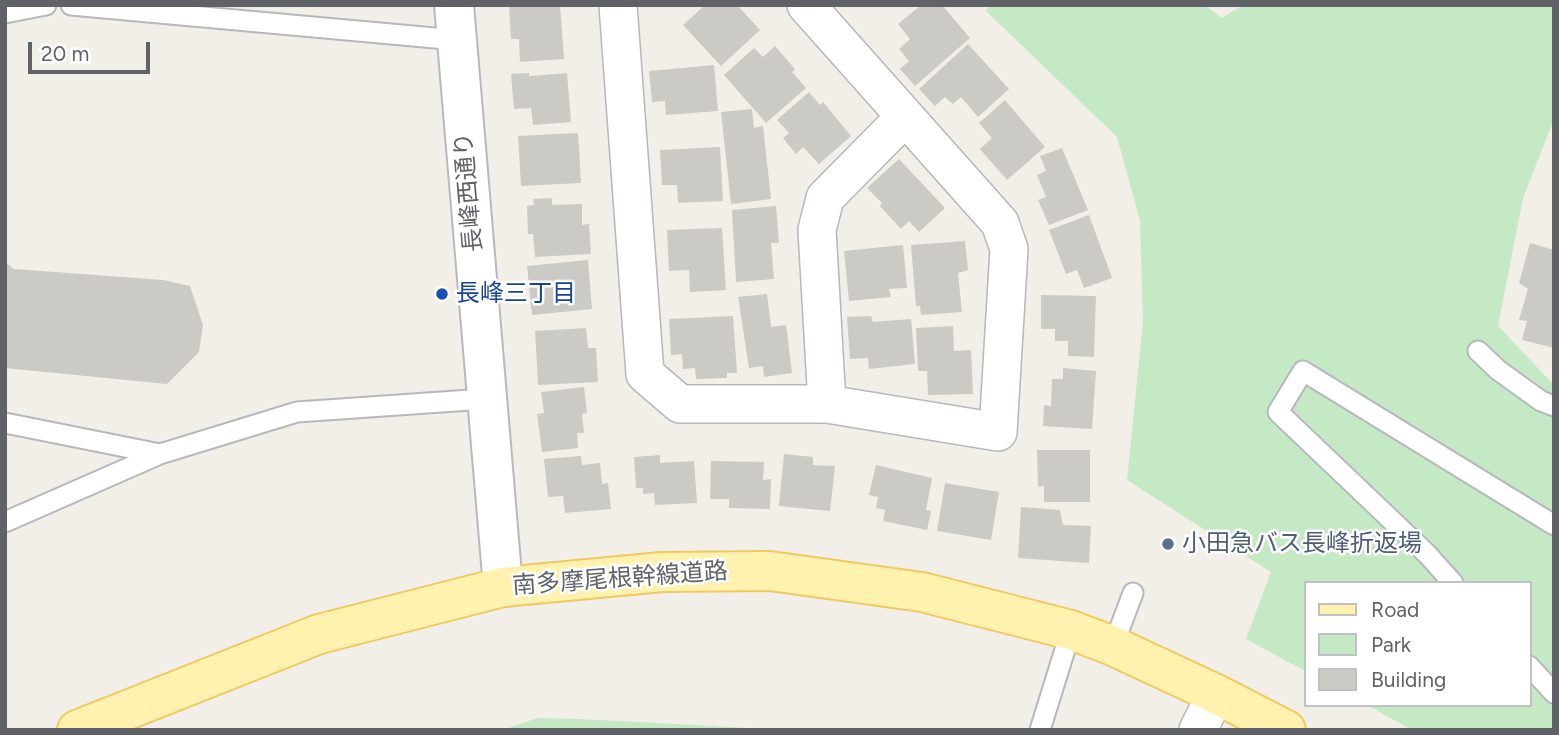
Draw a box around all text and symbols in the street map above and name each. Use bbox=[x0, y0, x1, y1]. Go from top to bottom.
scale bar bbox=[32, 28, 154, 72]
text: 20 m bbox=[41, 41, 89, 66]
street label: 長峰西通り bbox=[449, 131, 489, 253]
place label: 長峰三丁目 bbox=[456, 280, 576, 308]
marker: 長峰三丁目 bbox=[434, 286, 450, 302]
place label: 小田急バス長峰折返場 bbox=[1182, 530, 1422, 558]
marker: 小田急バス長峰折返場 bbox=[1160, 536, 1176, 552]
street label: 南多摩尾根幹線道路 bbox=[511, 557, 729, 601]
legend bbox=[1304, 581, 1531, 707]
text: Road bbox=[1371, 597, 1419, 622]
text: Park bbox=[1371, 632, 1411, 657]
text: Building bbox=[1371, 667, 1446, 692]

